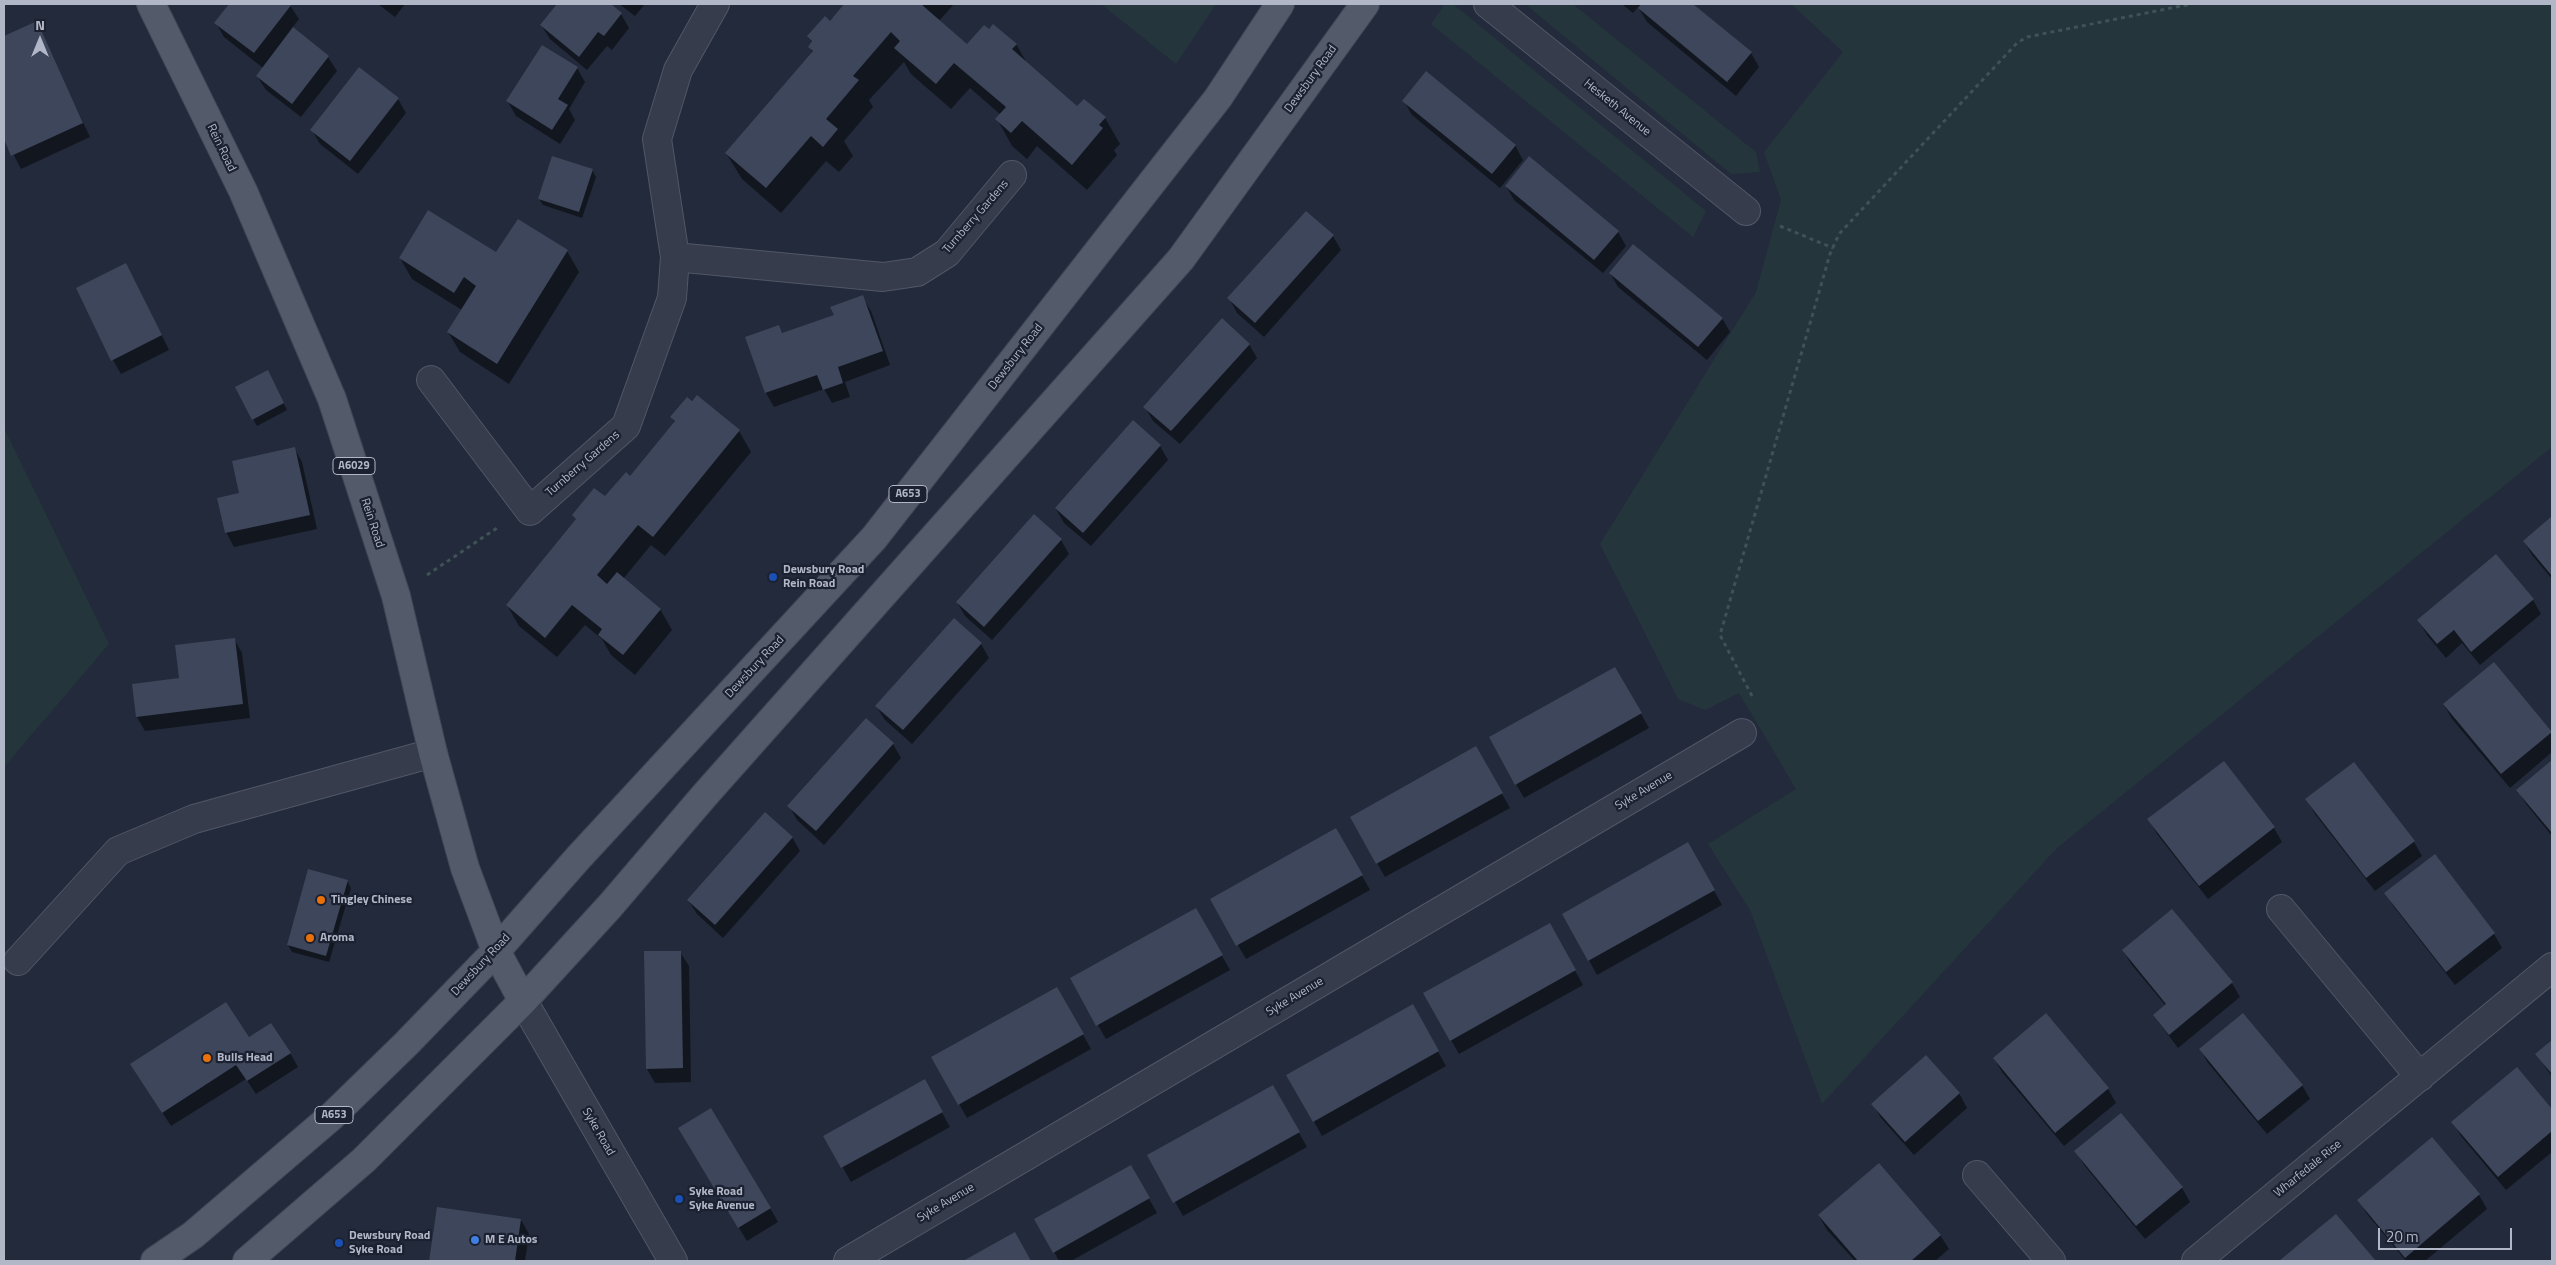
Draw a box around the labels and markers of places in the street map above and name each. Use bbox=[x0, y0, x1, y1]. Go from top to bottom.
place label: Dewsbury Road Rein Road bbox=[783, 563, 864, 591]
marker: Dewsbury Road Rein Road bbox=[767, 571, 779, 583]
place label: Tingley Chinese bbox=[331, 893, 412, 907]
marker: Tingley Chinese bbox=[315, 894, 327, 906]
place label: Aroma bbox=[320, 931, 354, 945]
marker: Aroma bbox=[304, 932, 316, 944]
place label: Bulls Head bbox=[217, 1051, 273, 1065]
marker: Bulls Head bbox=[201, 1052, 213, 1064]
place label: Syke Road Syke Avenue bbox=[689, 1185, 755, 1213]
marker: Syke Road Syke Avenue bbox=[673, 1193, 685, 1205]
place label: Dewsbury Road Syke Road bbox=[349, 1229, 430, 1257]
place label: M E Autos bbox=[485, 1233, 537, 1247]
marker: M E Autos bbox=[469, 1234, 481, 1246]
marker: Dewsbury Road Syke Road bbox=[333, 1237, 345, 1249]

